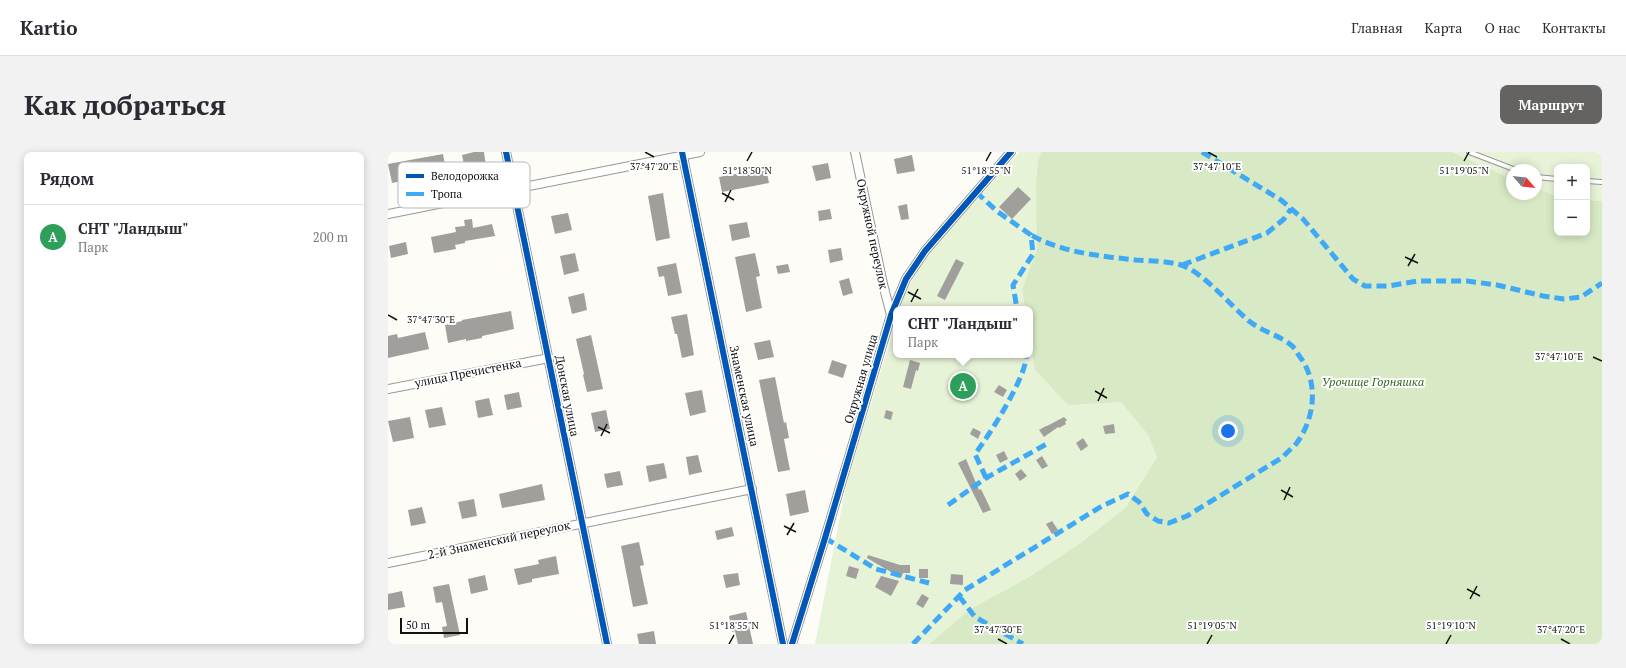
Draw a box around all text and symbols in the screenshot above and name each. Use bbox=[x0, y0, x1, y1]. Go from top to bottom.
text: Kartio bbox=[20, 15, 77, 40]
text: Главная bbox=[1351, 18, 1403, 37]
text: Карта bbox=[1425, 18, 1462, 37]
text: О нас bbox=[1484, 18, 1520, 37]
text: Контакты bbox=[1542, 18, 1606, 37]
button: Маршрут bbox=[1500, 85, 1602, 124]
text: Как добраться bbox=[24, 86, 226, 123]
text: 37°47'20"E bbox=[630, 160, 678, 173]
text: 37°47'10"E bbox=[1193, 160, 1241, 173]
legend bbox=[398, 162, 530, 208]
text: 51°18'50"N bbox=[722, 164, 772, 177]
text: 51°18'55"N bbox=[961, 164, 1011, 177]
text: 51°19'05"N bbox=[1439, 164, 1489, 177]
north arrow bbox=[1506, 164, 1542, 200]
map controls bbox=[1554, 164, 1590, 236]
button: + bbox=[1554, 164, 1590, 200]
text: Рядом bbox=[40, 167, 94, 190]
text: Велодорожка bbox=[431, 169, 499, 183]
street label: Окружной переулок bbox=[853, 177, 892, 291]
text: Тропа bbox=[431, 187, 463, 201]
button: − bbox=[1554, 200, 1590, 236]
text: СНТ "Ландыш" bbox=[78, 218, 188, 238]
text: A bbox=[48, 228, 58, 246]
text: 200 m bbox=[313, 228, 348, 246]
text: Парк bbox=[78, 238, 108, 256]
popup bbox=[893, 306, 1033, 358]
text: 37°47'30"E bbox=[407, 313, 455, 326]
text: СНТ "Ландыш" bbox=[908, 313, 1018, 333]
street label: Окружная улица bbox=[841, 332, 880, 425]
text: Парк bbox=[908, 333, 938, 351]
street label: Знаменская улица bbox=[726, 344, 763, 448]
text: 37°47'10"E bbox=[1535, 350, 1583, 363]
street label: Донская улица bbox=[552, 354, 583, 438]
street label: улица Пречистенка bbox=[412, 355, 523, 390]
pin: A bbox=[950, 371, 976, 401]
park label: Урочище Горняшка bbox=[1322, 374, 1424, 389]
your location bbox=[1218, 421, 1238, 441]
street label: 2-й Знаменский переулок bbox=[426, 517, 572, 562]
scale bar bbox=[400, 616, 468, 635]
text: 50 m bbox=[406, 618, 430, 632]
text: 51°18'55"N bbox=[709, 619, 759, 632]
text: 51°19'05"N bbox=[1187, 619, 1237, 632]
text: 51°19'10"N bbox=[1426, 619, 1476, 632]
text: 37°47'30"E bbox=[974, 623, 1022, 636]
text: 37°47'20"E bbox=[1537, 623, 1585, 636]

